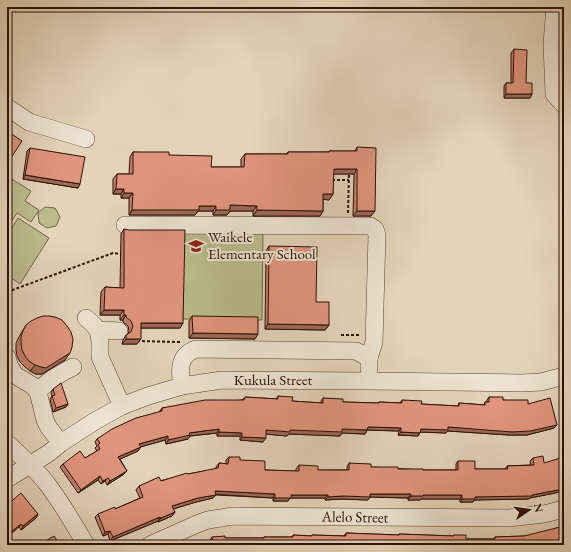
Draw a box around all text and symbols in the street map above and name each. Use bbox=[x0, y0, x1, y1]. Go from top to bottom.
place label: Waikele Elementary School bbox=[208, 227, 316, 263]
school or university icon: Waikele Elementary School bbox=[187, 237, 205, 255]
street label: Kukula Street bbox=[234, 370, 313, 389]
north arrow bbox=[509, 490, 549, 530]
text: N bbox=[531, 502, 547, 514]
street label: Alelo Street bbox=[320, 506, 389, 527]

